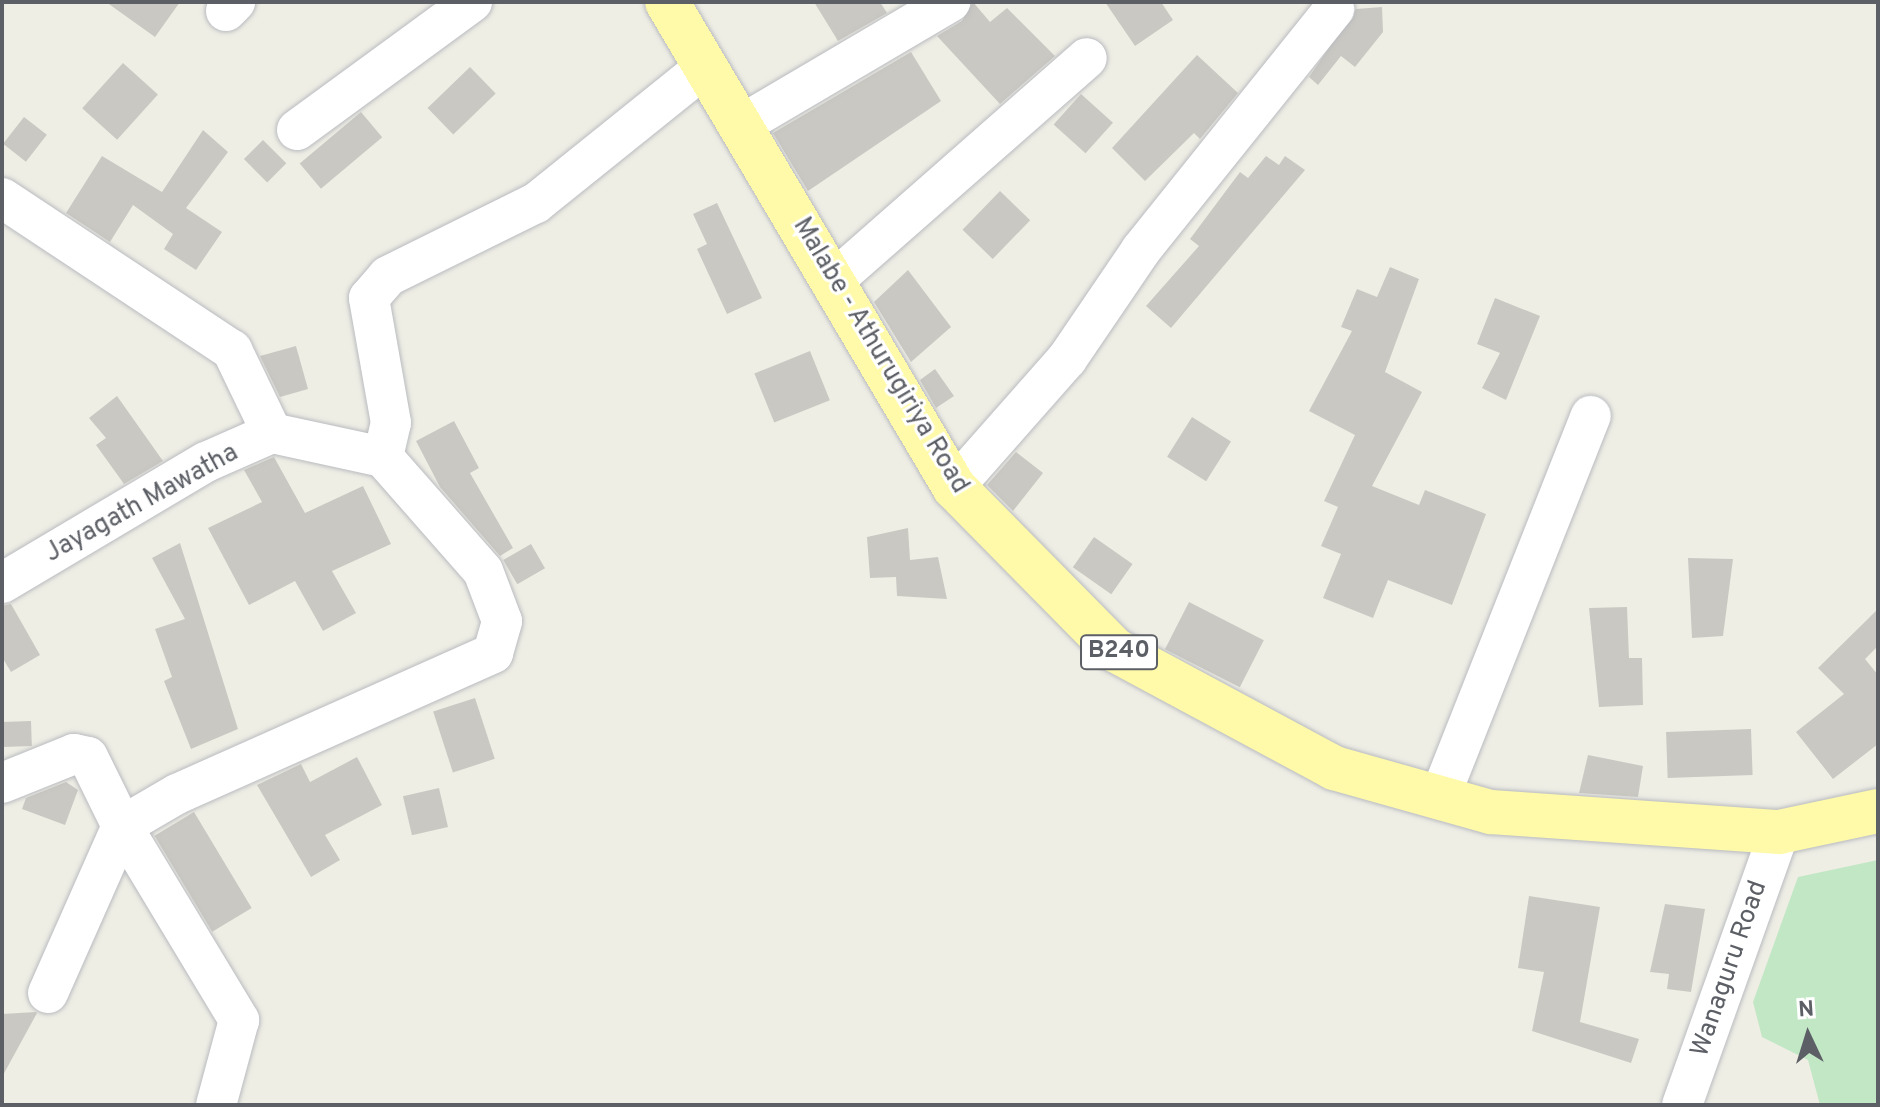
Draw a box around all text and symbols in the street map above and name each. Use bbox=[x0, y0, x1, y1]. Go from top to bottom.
street label: Malabe - Athurugiriya Road bbox=[785, 212, 975, 500]
street label: Jayagath Mawatha bbox=[40, 438, 244, 570]
road number: B240 bbox=[1079, 632, 1159, 672]
street label: Wanaguru Road bbox=[1685, 877, 1775, 1061]
north arrow bbox=[1768, 995, 1848, 1075]
text: N bbox=[1797, 997, 1815, 1025]

